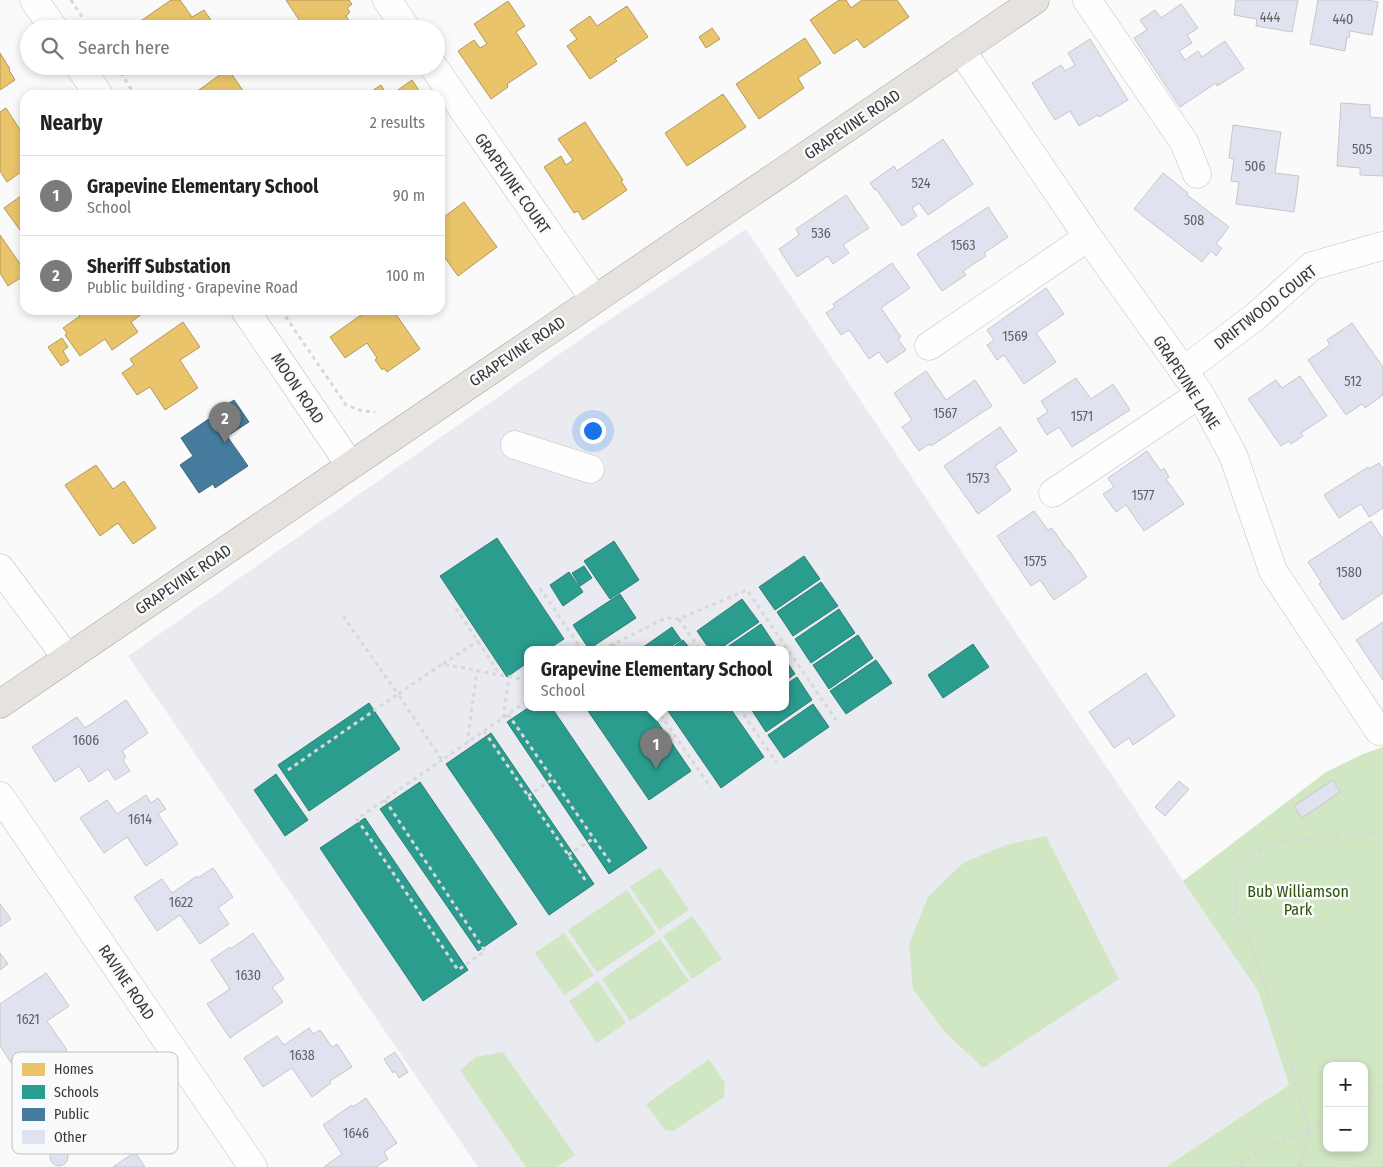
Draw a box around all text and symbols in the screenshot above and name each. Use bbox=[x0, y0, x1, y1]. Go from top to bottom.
house number: 444 bbox=[1260, 9, 1280, 26]
house number: 440 bbox=[1333, 11, 1353, 28]
search box bbox=[20, 20, 445, 75]
icon: search bbox=[38, 34, 66, 62]
text: Search here bbox=[78, 36, 170, 59]
street label: GRAPEVINE ROAD bbox=[801, 85, 904, 164]
text: Nearby bbox=[40, 110, 102, 136]
text: 2 results bbox=[370, 113, 425, 132]
street label: GRAPEVINE COURT bbox=[471, 129, 555, 238]
house number: 505 bbox=[1352, 141, 1372, 158]
house number: 506 bbox=[1245, 158, 1265, 175]
text: Grapevine Elementary School bbox=[87, 175, 318, 198]
house number: 524 bbox=[912, 175, 931, 192]
text: 1 bbox=[53, 186, 59, 205]
text: 90 m bbox=[393, 186, 425, 205]
text: School bbox=[87, 198, 131, 217]
house number: 508 bbox=[1184, 212, 1204, 229]
house number: 536 bbox=[811, 225, 831, 242]
house number: 1563 bbox=[950, 237, 976, 254]
text: Sheriff Substation bbox=[87, 255, 231, 278]
street label: DRIFTWOOD COURT bbox=[1210, 261, 1321, 353]
text: 2 bbox=[52, 266, 60, 285]
text: 100 m bbox=[386, 266, 425, 285]
text: Public building · Grapevine Road bbox=[87, 278, 298, 297]
street label: GRAPEVINE ROAD bbox=[466, 312, 569, 391]
house number: 1569 bbox=[1002, 328, 1028, 345]
street label: GRAPEVINE LANE bbox=[1149, 332, 1224, 433]
street label: MOON ROAD bbox=[267, 349, 328, 427]
house number: 512 bbox=[1344, 373, 1362, 390]
pin: 2 bbox=[209, 402, 241, 443]
house number: 1567 bbox=[933, 405, 957, 422]
house number: 1571 bbox=[1071, 408, 1093, 425]
your location bbox=[580, 418, 606, 444]
house number: 1573 bbox=[966, 470, 990, 487]
house number: 1577 bbox=[1132, 487, 1155, 504]
street label: GRAPEVINE ROAD bbox=[132, 540, 235, 619]
house number: 1575 bbox=[1023, 553, 1047, 570]
house number: 1580 bbox=[1336, 564, 1362, 581]
popup bbox=[524, 646, 789, 711]
text: Grapevine Elementary School bbox=[541, 658, 772, 681]
text: School bbox=[541, 681, 585, 700]
pin: 1 bbox=[640, 728, 672, 769]
house number: 1606 bbox=[73, 732, 99, 749]
house number: 1614 bbox=[128, 811, 152, 828]
park label: Bub Williamson Park bbox=[1247, 882, 1349, 919]
house number: 1622 bbox=[169, 894, 193, 911]
street label: RAVINE ROAD bbox=[95, 941, 159, 1023]
house number: 1630 bbox=[235, 967, 261, 984]
house number: 1621 bbox=[16, 1011, 40, 1028]
house number: 1638 bbox=[289, 1047, 315, 1064]
legend bbox=[12, 1052, 178, 1154]
text: Homes bbox=[54, 1061, 94, 1078]
map controls bbox=[1323, 1062, 1368, 1152]
button: + bbox=[1323, 1062, 1368, 1107]
text: Schools bbox=[54, 1084, 99, 1101]
text: Public bbox=[54, 1106, 89, 1123]
button: − bbox=[1323, 1107, 1368, 1152]
house number: 1646 bbox=[343, 1125, 369, 1142]
text: Other bbox=[54, 1129, 87, 1146]

